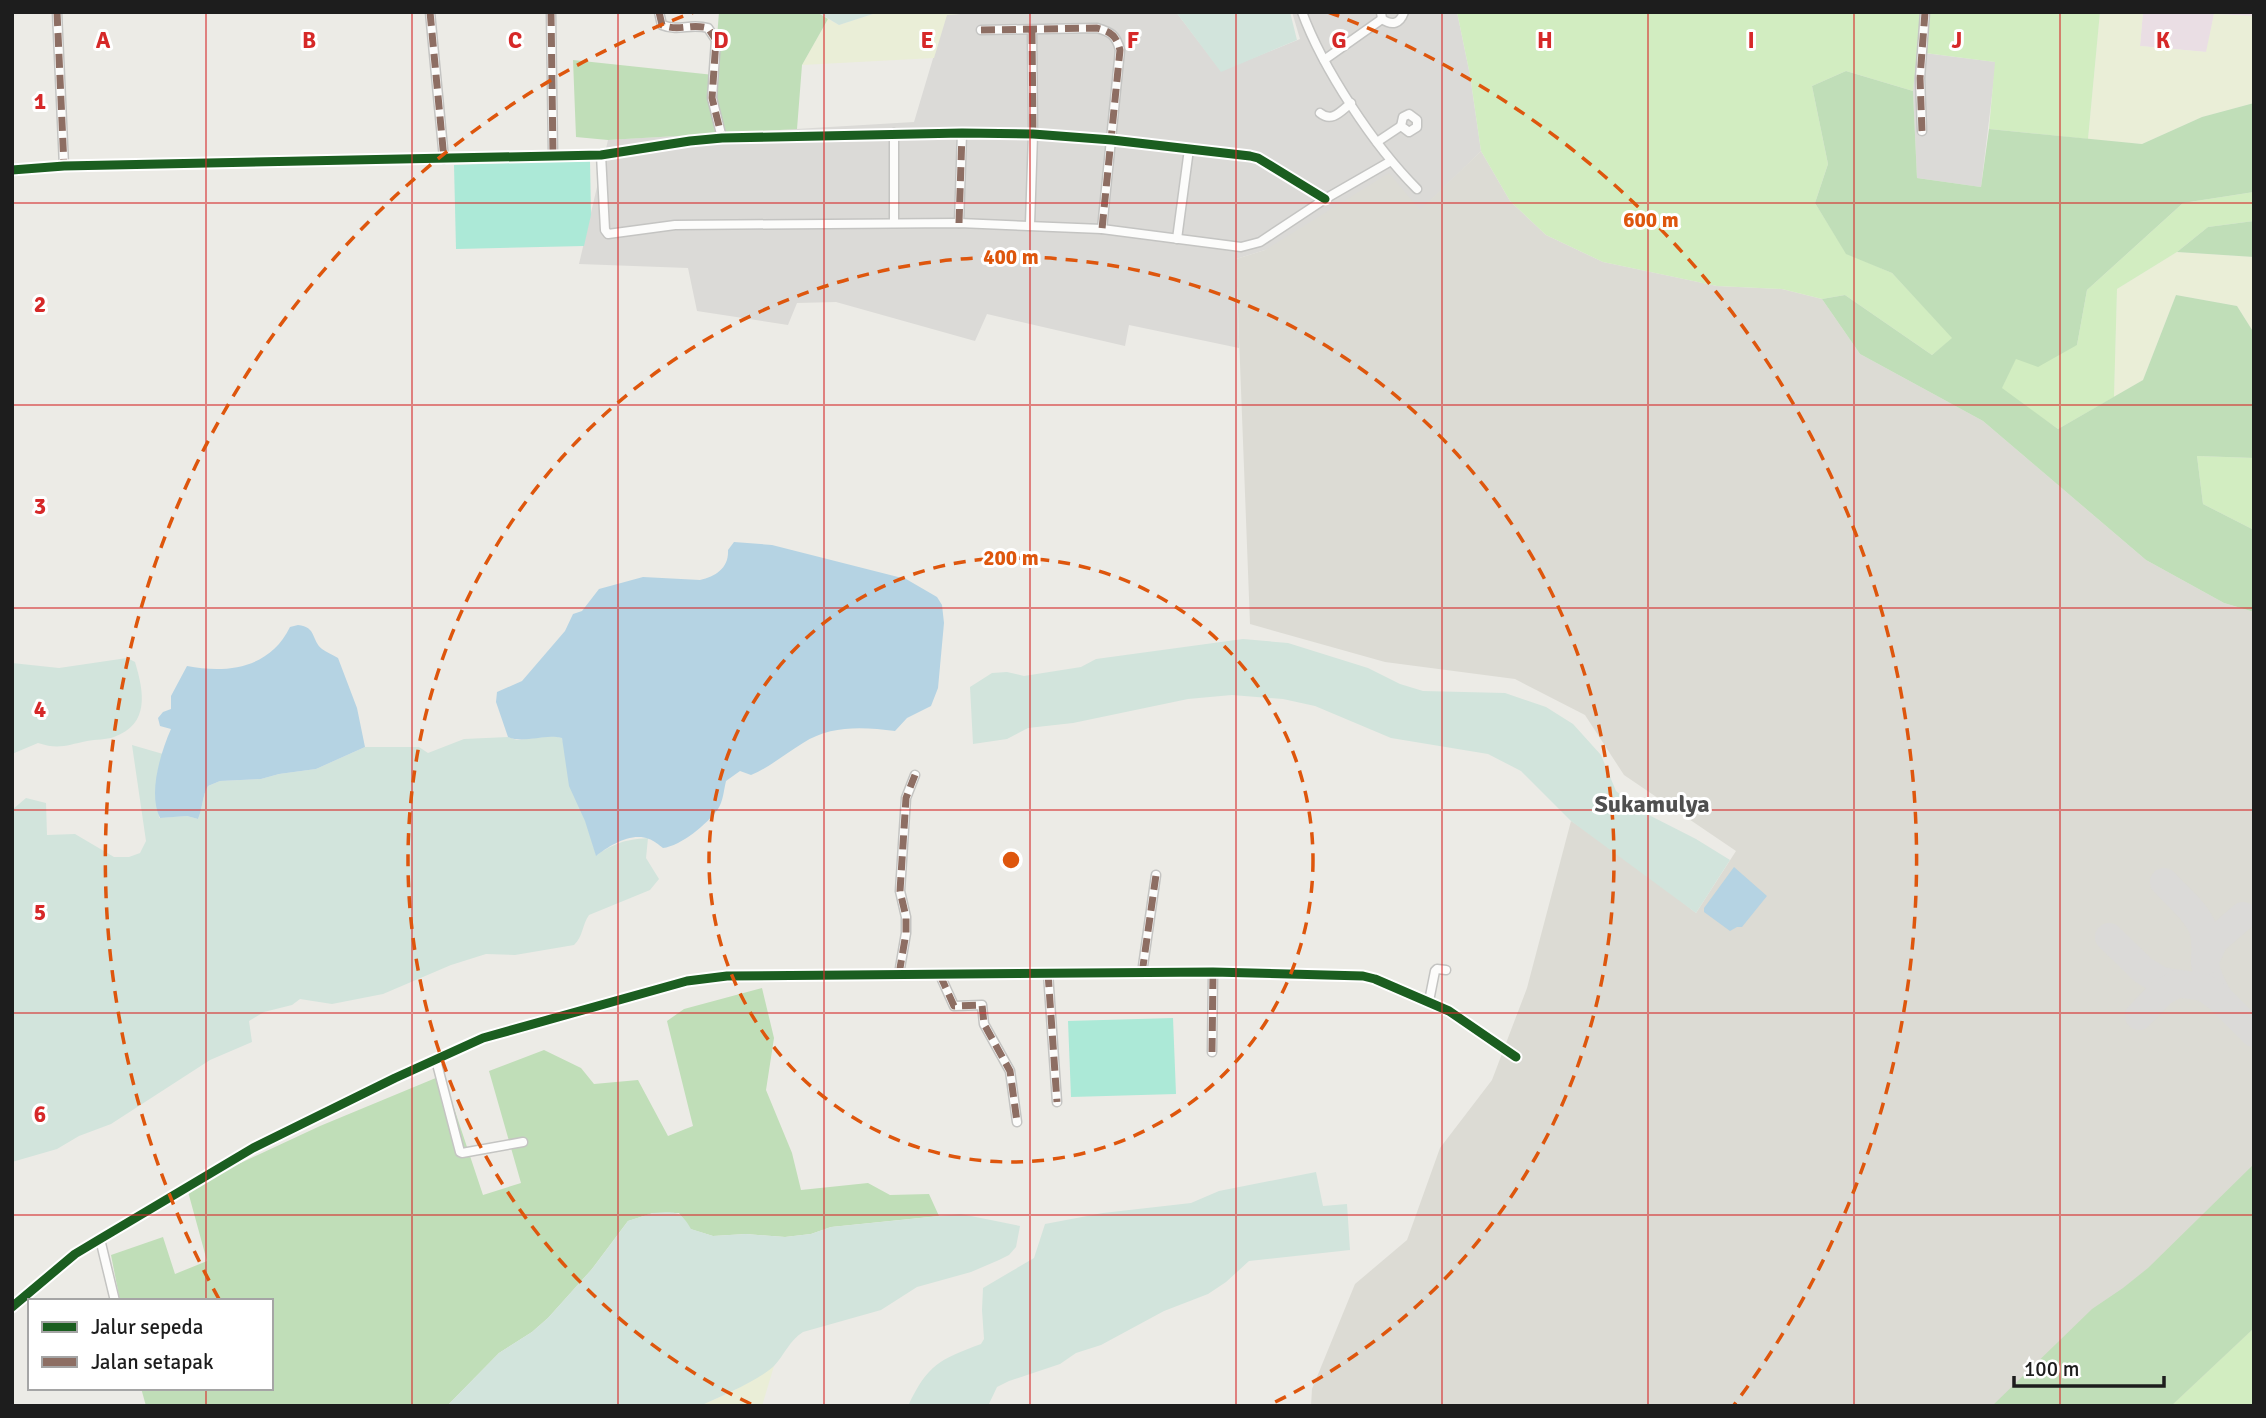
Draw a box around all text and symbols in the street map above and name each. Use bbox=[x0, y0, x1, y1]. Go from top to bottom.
text: A bbox=[96, 26, 111, 55]
text: B bbox=[302, 26, 316, 55]
text: C bbox=[508, 26, 522, 55]
text: D bbox=[713, 26, 729, 55]
text: E bbox=[920, 26, 934, 55]
text: F bbox=[1127, 26, 1139, 55]
text: G bbox=[1331, 26, 1347, 55]
text: H bbox=[1537, 26, 1553, 55]
text: I bbox=[1747, 26, 1755, 55]
text: J bbox=[1952, 26, 1962, 55]
text: K bbox=[2156, 26, 2171, 55]
text: 1 bbox=[34, 87, 46, 116]
text: 600 m bbox=[1623, 207, 1679, 233]
text: 400 m bbox=[983, 244, 1039, 270]
text: 2 bbox=[34, 290, 46, 319]
text: 3 bbox=[34, 492, 46, 521]
text: 200 m bbox=[983, 545, 1039, 571]
text: 4 bbox=[34, 695, 46, 724]
district label: Sukamulya bbox=[1594, 789, 1710, 819]
centre of rings bbox=[999, 848, 1023, 872]
text: 5 bbox=[34, 898, 46, 927]
text: 6 bbox=[34, 1100, 46, 1129]
legend bbox=[28, 1299, 273, 1390]
text: Jalur sepeda bbox=[91, 1314, 203, 1340]
scale bar bbox=[2014, 1344, 2164, 1388]
text: Jalan setapak bbox=[91, 1349, 214, 1375]
text: 100 m bbox=[2024, 1356, 2079, 1382]

